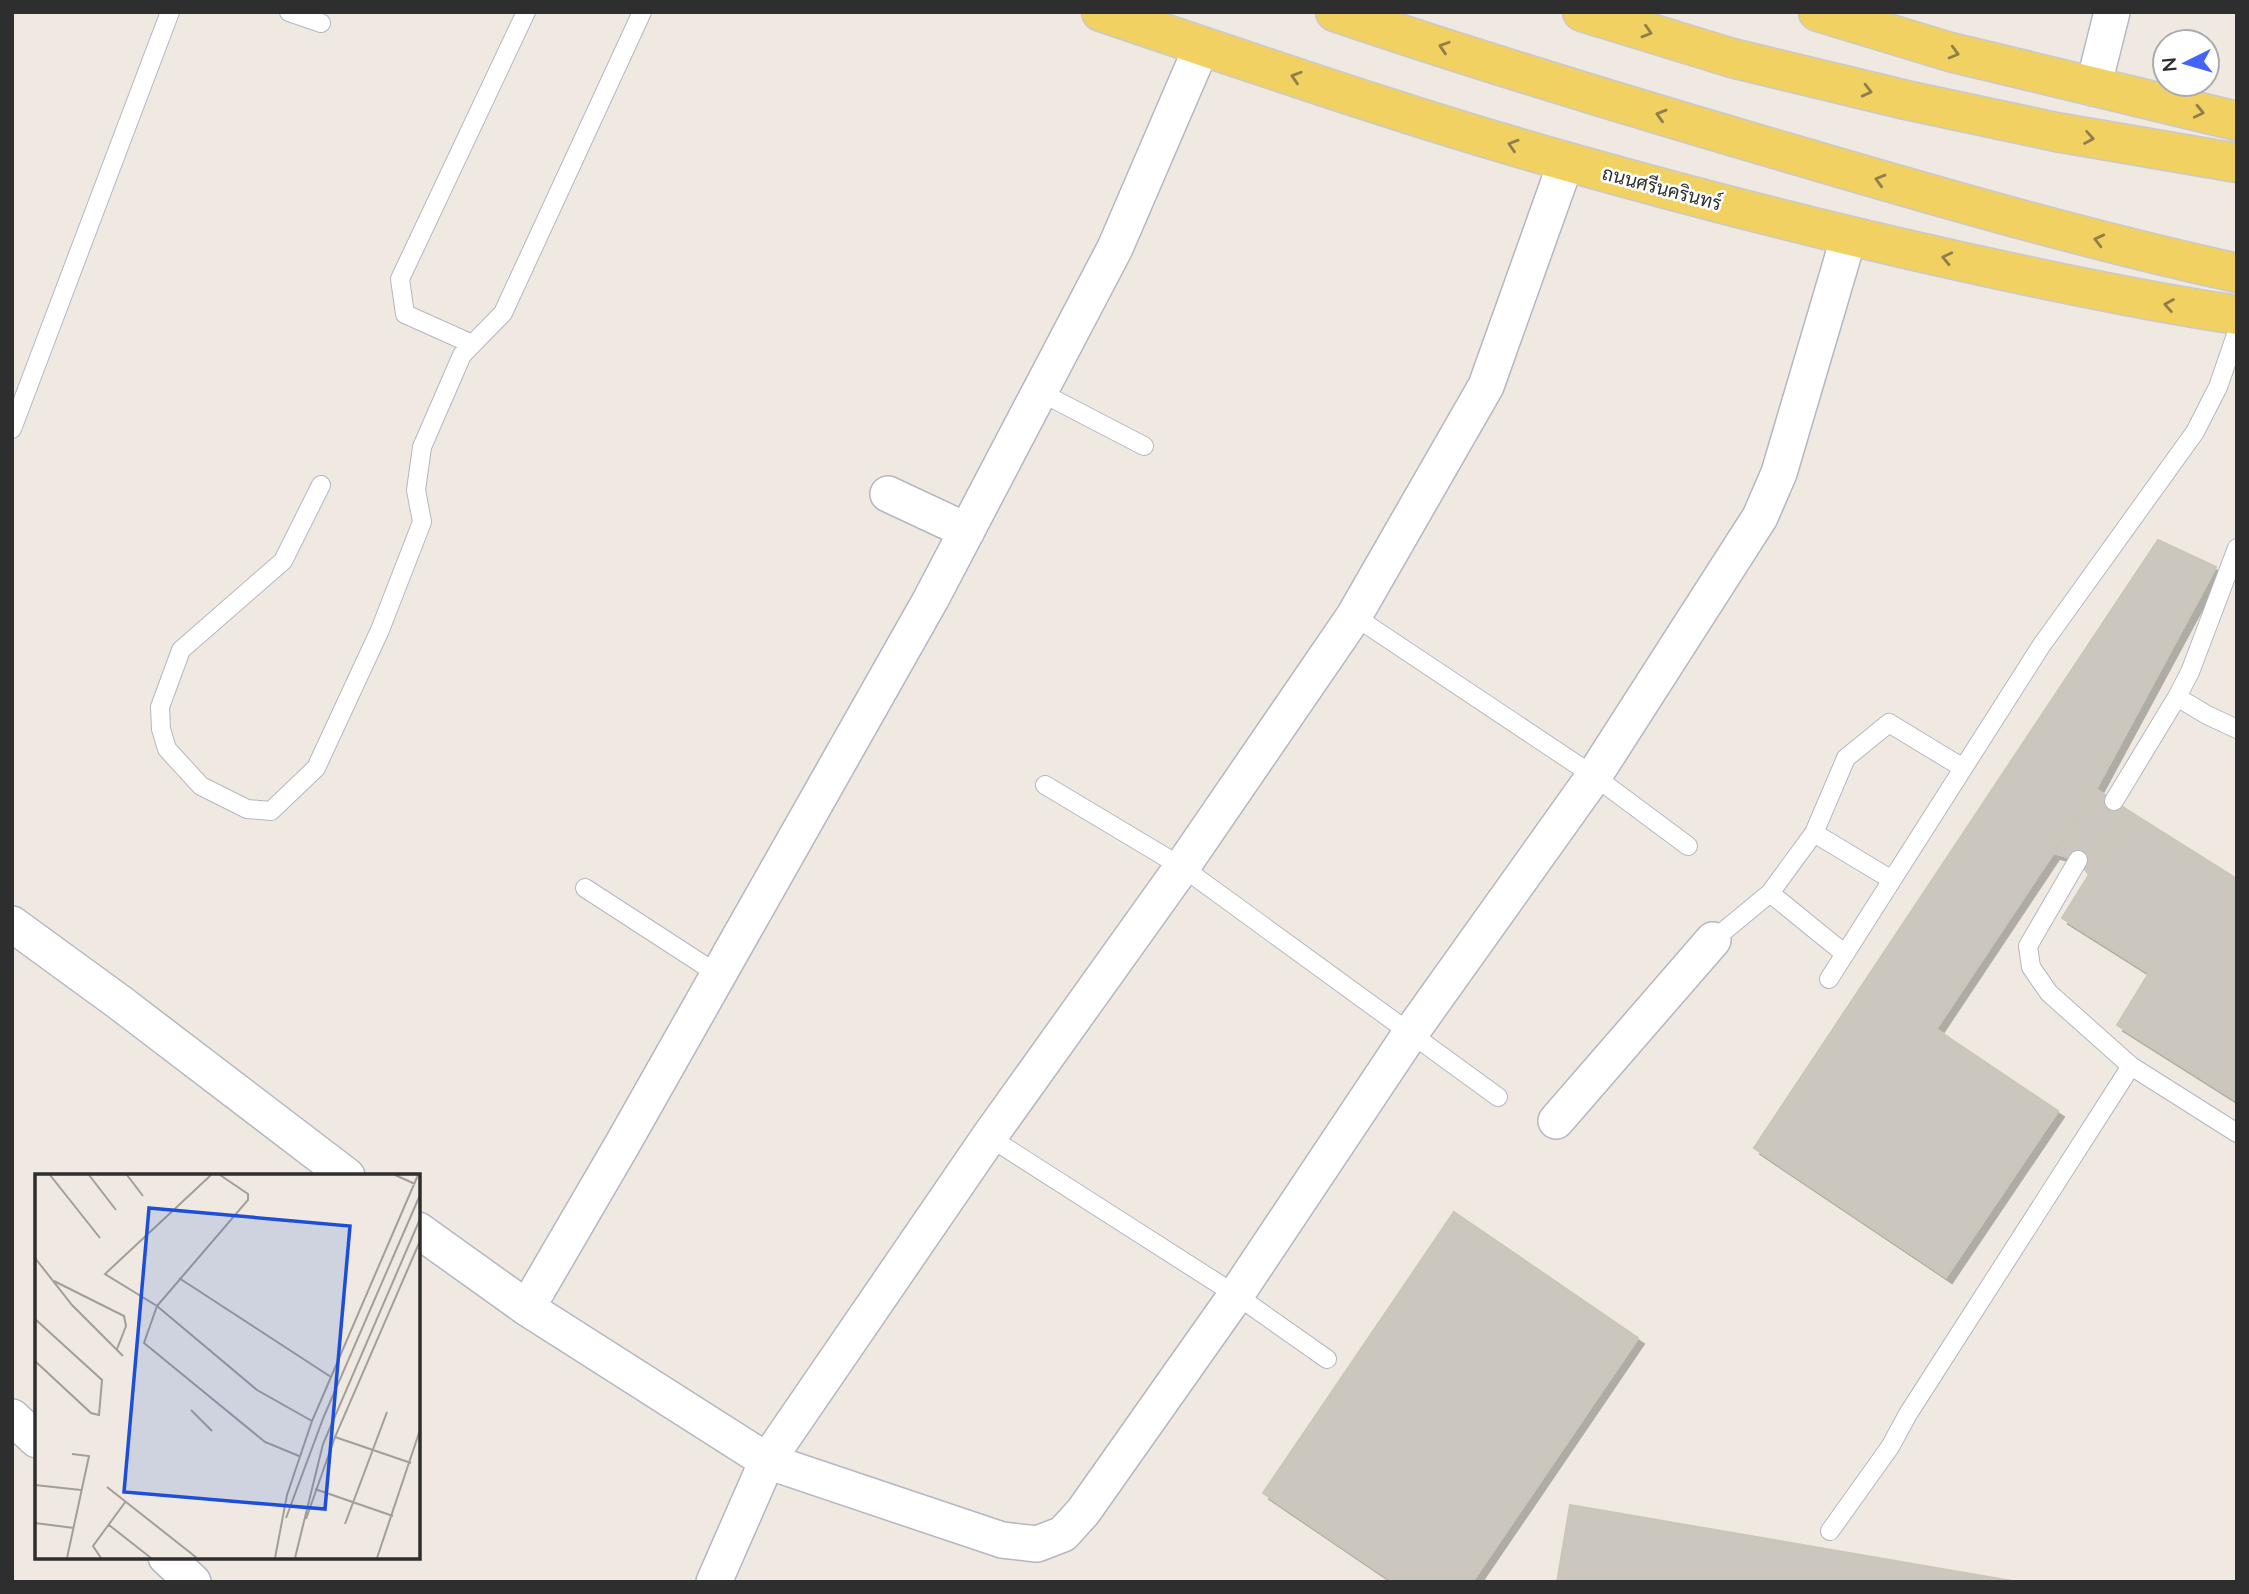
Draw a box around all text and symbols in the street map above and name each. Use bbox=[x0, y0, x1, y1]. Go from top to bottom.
one-way arrow bbox=[1641, 24, 1653, 39]
north arrow bbox=[2151, 28, 2221, 98]
one-way arrow bbox=[1439, 41, 1451, 56]
one-way arrow bbox=[1948, 45, 1960, 59]
text: N bbox=[2156, 56, 2181, 73]
one-way arrow bbox=[1291, 70, 1303, 85]
one-way arrow bbox=[1861, 83, 1873, 97]
one-way arrow bbox=[2193, 104, 2205, 119]
one-way arrow bbox=[1656, 109, 1668, 124]
one-way arrow bbox=[2083, 130, 2095, 145]
one-way arrow bbox=[1507, 139, 1519, 154]
street label: ถนนศรีนครินทร์ bbox=[1600, 161, 1724, 214]
one-way arrow bbox=[1874, 173, 1886, 188]
one-way arrow bbox=[2093, 234, 2105, 248]
one-way arrow bbox=[1941, 252, 1953, 266]
one-way arrow bbox=[2163, 298, 2175, 313]
inset map bbox=[35, 1174, 420, 1559]

